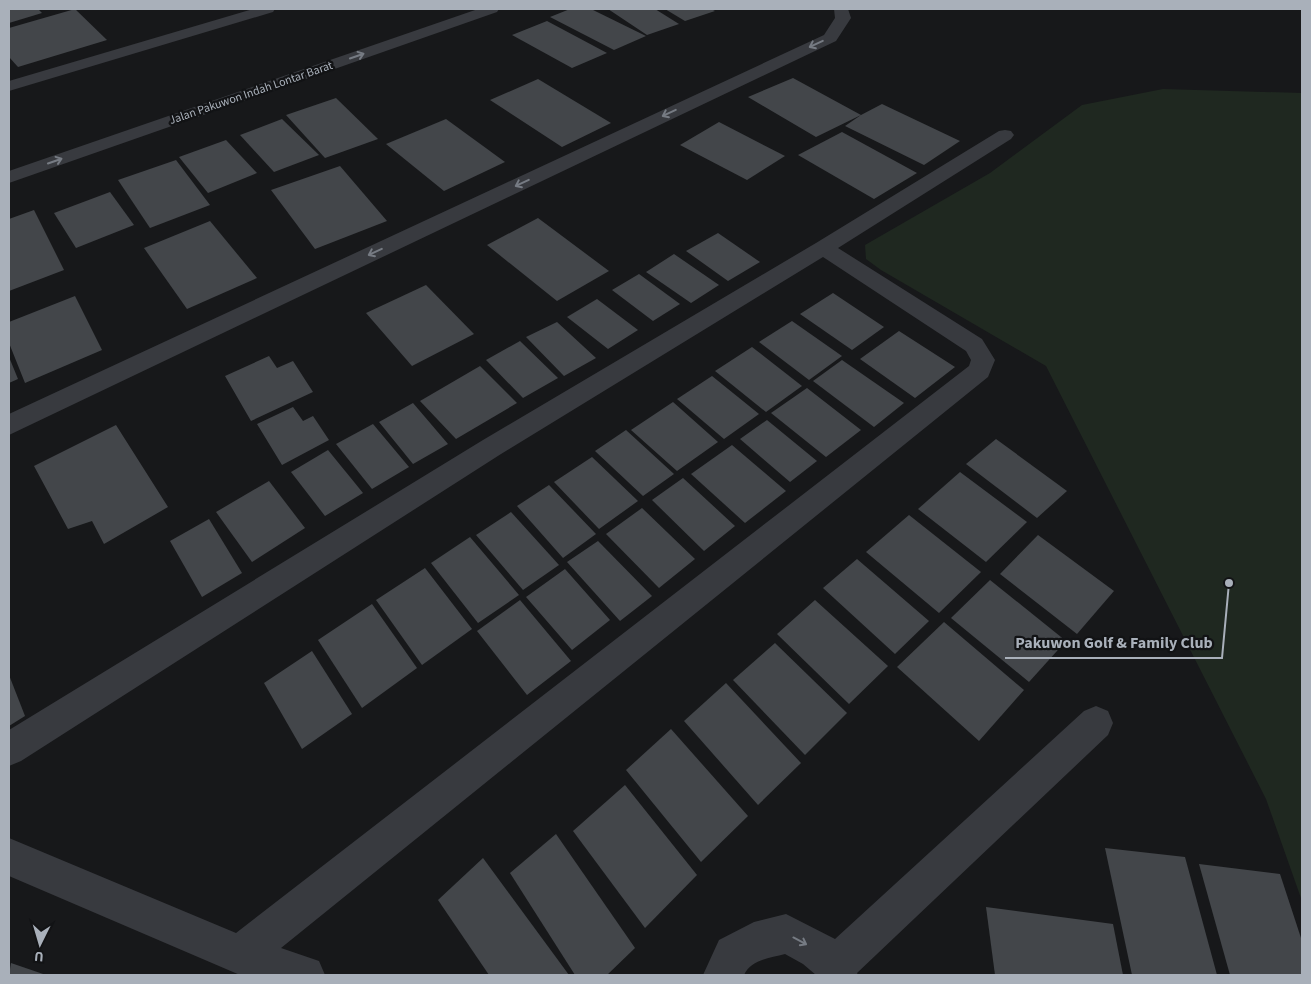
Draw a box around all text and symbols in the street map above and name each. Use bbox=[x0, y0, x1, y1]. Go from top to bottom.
one-way arrow bbox=[809, 40, 824, 49]
one-way arrow bbox=[349, 51, 364, 60]
street label: Jalan Pakuwon Indah Lontar Barat bbox=[167, 57, 335, 129]
one-way arrow bbox=[662, 109, 677, 118]
one-way arrow bbox=[47, 156, 62, 165]
one-way arrow bbox=[515, 178, 530, 188]
one-way arrow bbox=[368, 248, 383, 257]
callout: Pakuwon Golf & Family Club bbox=[1005, 627, 1222, 658]
text: Pakuwon Golf & Family Club bbox=[1015, 632, 1213, 654]
north arrow bbox=[15, 919, 65, 969]
one-way arrow bbox=[792, 936, 807, 946]
text: U bbox=[33, 946, 44, 966]

